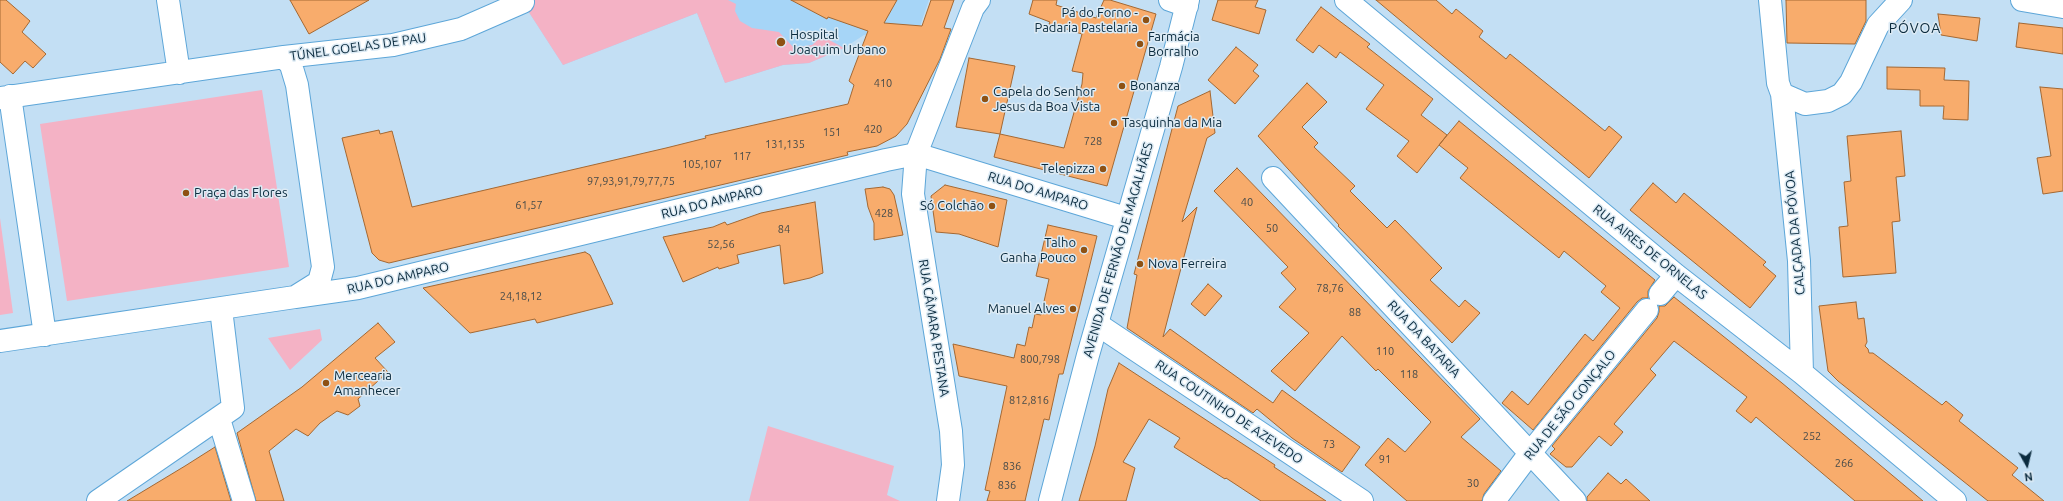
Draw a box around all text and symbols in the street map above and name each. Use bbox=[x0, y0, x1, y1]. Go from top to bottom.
place label: Pá do Forno - Padaria Pastelaria bbox=[1035, 5, 1138, 36]
marker: Pá do Forno - Padaria Pastelaria bbox=[1141, 15, 1151, 25]
district label: PÓVOA bbox=[1889, 20, 1941, 36]
place label: Hospital Joaquim Urbano bbox=[790, 27, 886, 58]
place label: Farmácia Borralho bbox=[1148, 29, 1200, 60]
street label: TÚNEL GOELAS DE PAU bbox=[289, 30, 427, 64]
marker: Hospital Joaquim Urbano bbox=[775, 36, 787, 48]
marker: Farmácia Borralho bbox=[1135, 39, 1145, 49]
house number: 410 bbox=[874, 76, 892, 90]
place label: Bonanza bbox=[1130, 78, 1180, 94]
marker: Bonanza bbox=[1117, 81, 1127, 91]
place label: Capela do Senhor Jesus da Boa Vista bbox=[993, 84, 1100, 115]
marker: Capela do Senhor Jesus da Boa Vista bbox=[980, 94, 990, 104]
place label: Tasquinha da Mia bbox=[1122, 115, 1222, 131]
marker: Tasquinha da Mia bbox=[1109, 118, 1119, 128]
house number: 420 bbox=[864, 122, 882, 136]
house number: 151 bbox=[823, 125, 841, 139]
house number: 728 bbox=[1084, 134, 1102, 148]
house number: 131,135 bbox=[765, 137, 805, 151]
street label: AVENIDA DE FERNÃO DE MAGALHÃES bbox=[1080, 141, 1156, 359]
house number: 117 bbox=[733, 149, 751, 163]
house number: 105,107 bbox=[682, 157, 722, 171]
place label: Telepizza bbox=[1041, 161, 1095, 177]
marker: Telepizza bbox=[1098, 164, 1108, 174]
street label: RUA DO AMPARO bbox=[986, 168, 1090, 214]
street label: CALÇADA DA PÓVOA bbox=[1782, 170, 1808, 296]
house number: 97,93,91,79,77,75 bbox=[587, 174, 675, 188]
street label: RUA DO AMPARO bbox=[660, 182, 764, 222]
place label: Praça das Flores bbox=[194, 185, 288, 201]
marker: Praça das Flores bbox=[181, 188, 191, 198]
house number: 40 bbox=[1241, 195, 1253, 209]
house number: 61,57 bbox=[515, 198, 543, 212]
place label: Só Colchão bbox=[920, 198, 984, 214]
marker: Só Colchão bbox=[987, 201, 997, 211]
street label: RUA AIRES DE ORNELAS bbox=[1590, 201, 1710, 303]
house number: 428 bbox=[875, 206, 893, 220]
house number: 50 bbox=[1266, 221, 1278, 235]
house number: 84 bbox=[778, 222, 790, 236]
place label: Talho Ganha Pouco bbox=[1000, 235, 1076, 266]
house number: 52,56 bbox=[707, 237, 735, 251]
marker: Talho Ganha Pouco bbox=[1079, 245, 1089, 255]
place label: Nova Ferreira bbox=[1148, 256, 1227, 272]
street label: RUA CÂMARA PESTANA bbox=[915, 258, 953, 398]
street label: RUA DO AMPARO bbox=[345, 259, 451, 297]
marker: Nova Ferreira bbox=[1135, 259, 1145, 269]
house number: 78,76 bbox=[1316, 281, 1344, 295]
house number: 24,18,12 bbox=[500, 289, 542, 303]
street label: RUA DA BATARIA bbox=[1384, 297, 1464, 381]
place label: Manuel Alves bbox=[988, 301, 1065, 317]
marker: Manuel Alves bbox=[1068, 304, 1078, 314]
house number: 88 bbox=[1349, 305, 1361, 319]
house number: 110 bbox=[1376, 344, 1394, 358]
street label: RUA DE SÃO GONÇALO bbox=[1521, 347, 1619, 463]
house number: 800,798 bbox=[1020, 352, 1060, 366]
street label: RUA COUTINHO DE AZEVEDO bbox=[1152, 357, 1306, 467]
house number: 118 bbox=[1400, 367, 1418, 381]
place label: Mercearia Amanhecer bbox=[334, 368, 400, 399]
marker: Mercearia Amanhecer bbox=[321, 378, 331, 388]
house number: 812,816 bbox=[1009, 393, 1049, 407]
house number: 252 bbox=[1803, 429, 1821, 443]
house number: 73 bbox=[1323, 437, 1335, 451]
north arrow bbox=[2007, 445, 2047, 485]
house number: 91 bbox=[1379, 452, 1391, 466]
house number: 266 bbox=[1835, 456, 1853, 470]
house number: 836 bbox=[1003, 459, 1021, 473]
text: N bbox=[2024, 470, 2034, 483]
house number: 30 bbox=[1467, 476, 1479, 490]
house number: 836 bbox=[998, 478, 1016, 492]

